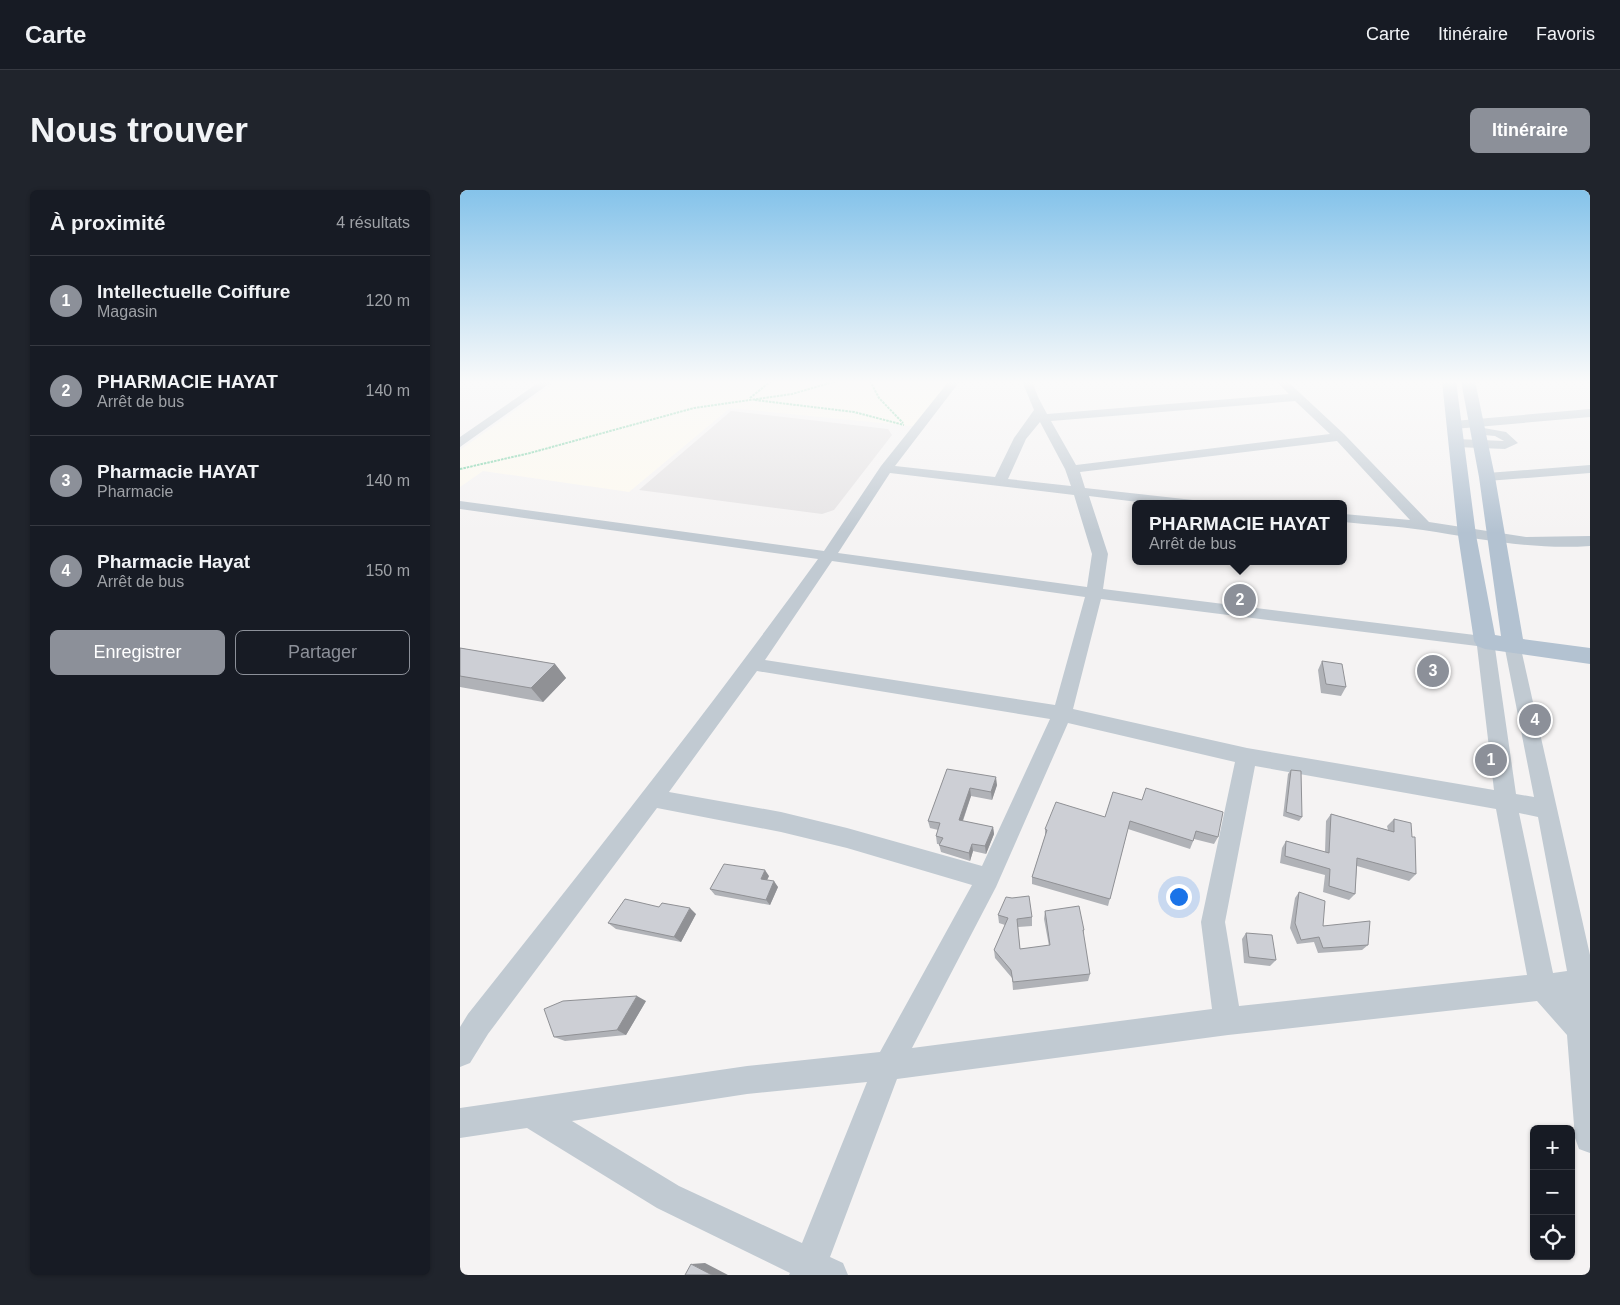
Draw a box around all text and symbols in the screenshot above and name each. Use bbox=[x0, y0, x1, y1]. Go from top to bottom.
text: Carte bbox=[25, 21, 86, 48]
text: Carte bbox=[1366, 24, 1410, 44]
text: Itinéraire bbox=[1438, 24, 1508, 44]
text: Favoris bbox=[1536, 24, 1595, 44]
button: Itinéraire bbox=[1470, 108, 1590, 153]
text: Nous trouver bbox=[30, 110, 248, 149]
text: À proximité bbox=[50, 211, 166, 234]
text: 4 résultats bbox=[336, 214, 410, 231]
text: Intellectuelle Coiffure bbox=[97, 281, 290, 302]
text: 1 bbox=[62, 292, 70, 309]
text: 120 m bbox=[366, 292, 410, 309]
text: Magasin bbox=[97, 303, 157, 320]
text: PHARMACIE HAYAT bbox=[97, 371, 278, 392]
text: 2 bbox=[62, 382, 70, 399]
text: 140 m bbox=[366, 382, 410, 399]
text: Arrêt de bus bbox=[97, 393, 184, 410]
text: Pharmacie HAYAT bbox=[97, 461, 259, 482]
text: 3 bbox=[62, 472, 70, 489]
text: 140 m bbox=[366, 472, 410, 489]
text: Pharmacie bbox=[97, 483, 173, 500]
popup bbox=[1132, 500, 1347, 565]
text: PHARMACIE HAYAT bbox=[1149, 513, 1330, 534]
text: Arrêt de bus bbox=[1149, 535, 1236, 552]
text: Pharmacie Hayat bbox=[97, 551, 250, 572]
text: 4 bbox=[62, 562, 70, 579]
text: 150 m bbox=[366, 562, 410, 579]
text: Arrêt de bus bbox=[97, 573, 184, 590]
pin: 2 bbox=[1224, 581, 1256, 619]
button: Enregistrer bbox=[50, 630, 225, 675]
button: Partager bbox=[235, 630, 410, 675]
pin: 3 bbox=[1417, 652, 1449, 690]
pin: 4 bbox=[1519, 701, 1551, 739]
pin: 1 bbox=[1475, 741, 1507, 779]
your location bbox=[1166, 884, 1192, 910]
map controls bbox=[1530, 1125, 1575, 1260]
button: + bbox=[1530, 1125, 1575, 1170]
button: − bbox=[1530, 1170, 1575, 1215]
button: locate bbox=[1530, 1215, 1575, 1260]

